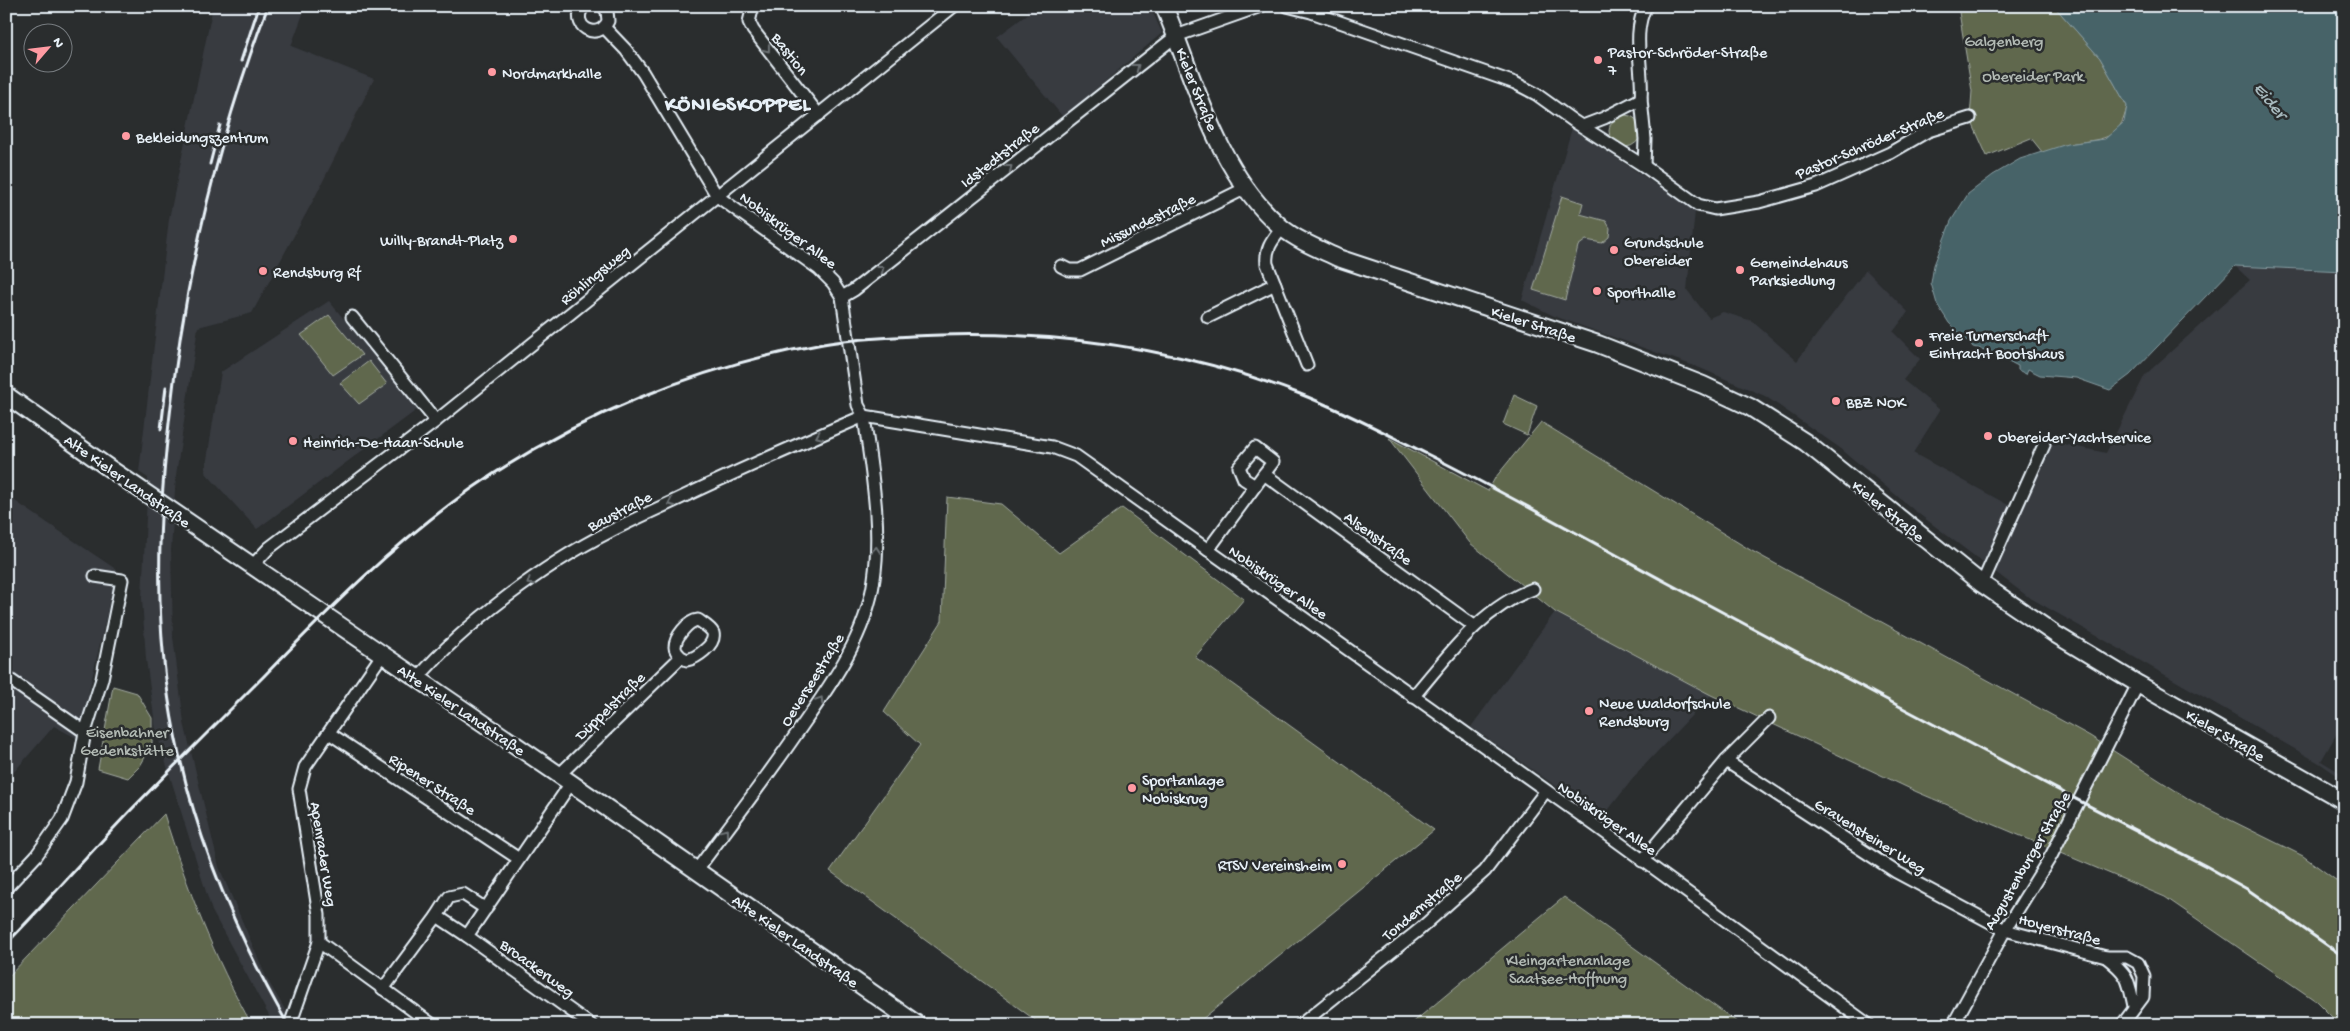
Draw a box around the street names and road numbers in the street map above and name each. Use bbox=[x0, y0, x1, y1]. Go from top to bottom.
street label: Bastion bbox=[765, 29, 811, 81]
street label: Kieler Straße bbox=[1169, 46, 1220, 135]
street label: Pastor-Schröder-Straße bbox=[1792, 105, 1948, 185]
street label: Idstedtstraße bbox=[958, 120, 1045, 193]
street label: Nobiskrüger Allee bbox=[735, 189, 840, 275]
street label: Missundestraße bbox=[1098, 190, 1200, 253]
street label: Röhlingsweg bbox=[557, 243, 635, 311]
street label: Kieler Straße bbox=[1488, 304, 1579, 349]
street label: Alte Kieler Landstraße bbox=[59, 432, 193, 534]
street label: Kieler Straße bbox=[1847, 478, 1928, 548]
street label: Baustraße bbox=[584, 489, 657, 538]
street label: Alsenstraße bbox=[1339, 509, 1415, 571]
street label: Nobiskrüger Allee bbox=[1224, 543, 1331, 626]
street label: Oeverseestraße bbox=[778, 630, 851, 731]
street label: Alte Kieler Landstraße bbox=[393, 662, 528, 762]
street label: Düppelstraße bbox=[572, 669, 651, 746]
street label: Kieler Straße bbox=[2181, 707, 2268, 768]
street label: Ripener Straße bbox=[384, 751, 479, 821]
street label: Nobiskrüger Allee bbox=[1553, 779, 1660, 862]
street label: Augustenburger Straße bbox=[1982, 788, 2077, 934]
street label: Gravensteiner Weg bbox=[1810, 796, 1928, 880]
street label: Apenrader Weg bbox=[304, 801, 339, 908]
street label: Tondernstraße bbox=[1379, 868, 1467, 947]
street label: Alte Kieler Landstraße bbox=[727, 892, 861, 994]
street label: Hoyerstraße bbox=[2016, 911, 2103, 952]
street label: Broackerweg bbox=[494, 936, 577, 1003]

